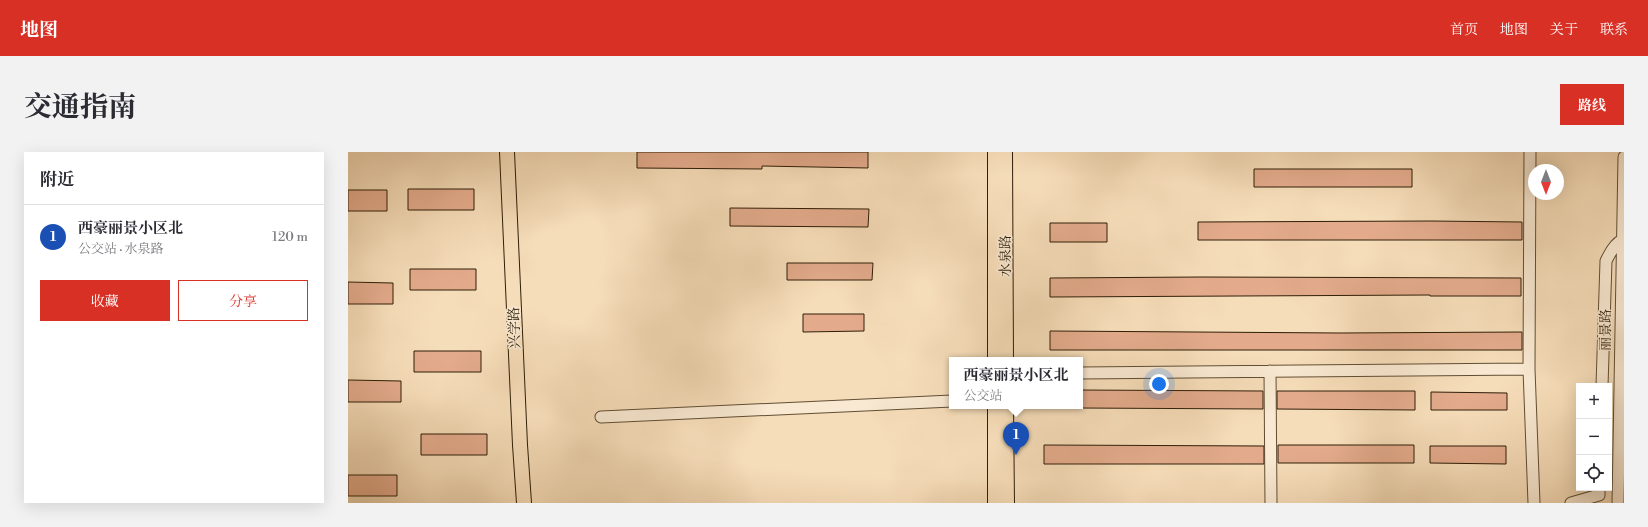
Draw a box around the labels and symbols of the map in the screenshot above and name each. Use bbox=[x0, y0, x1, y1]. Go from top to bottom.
north arrow bbox=[1528, 164, 1564, 200]
street label: 水泉路 bbox=[997, 235, 1015, 277]
street label: 兴学路 bbox=[505, 307, 525, 349]
street label: 丽景路 bbox=[1597, 309, 1615, 351]
your location bbox=[1149, 374, 1169, 394]
pin: 1 bbox=[1003, 422, 1029, 455]

